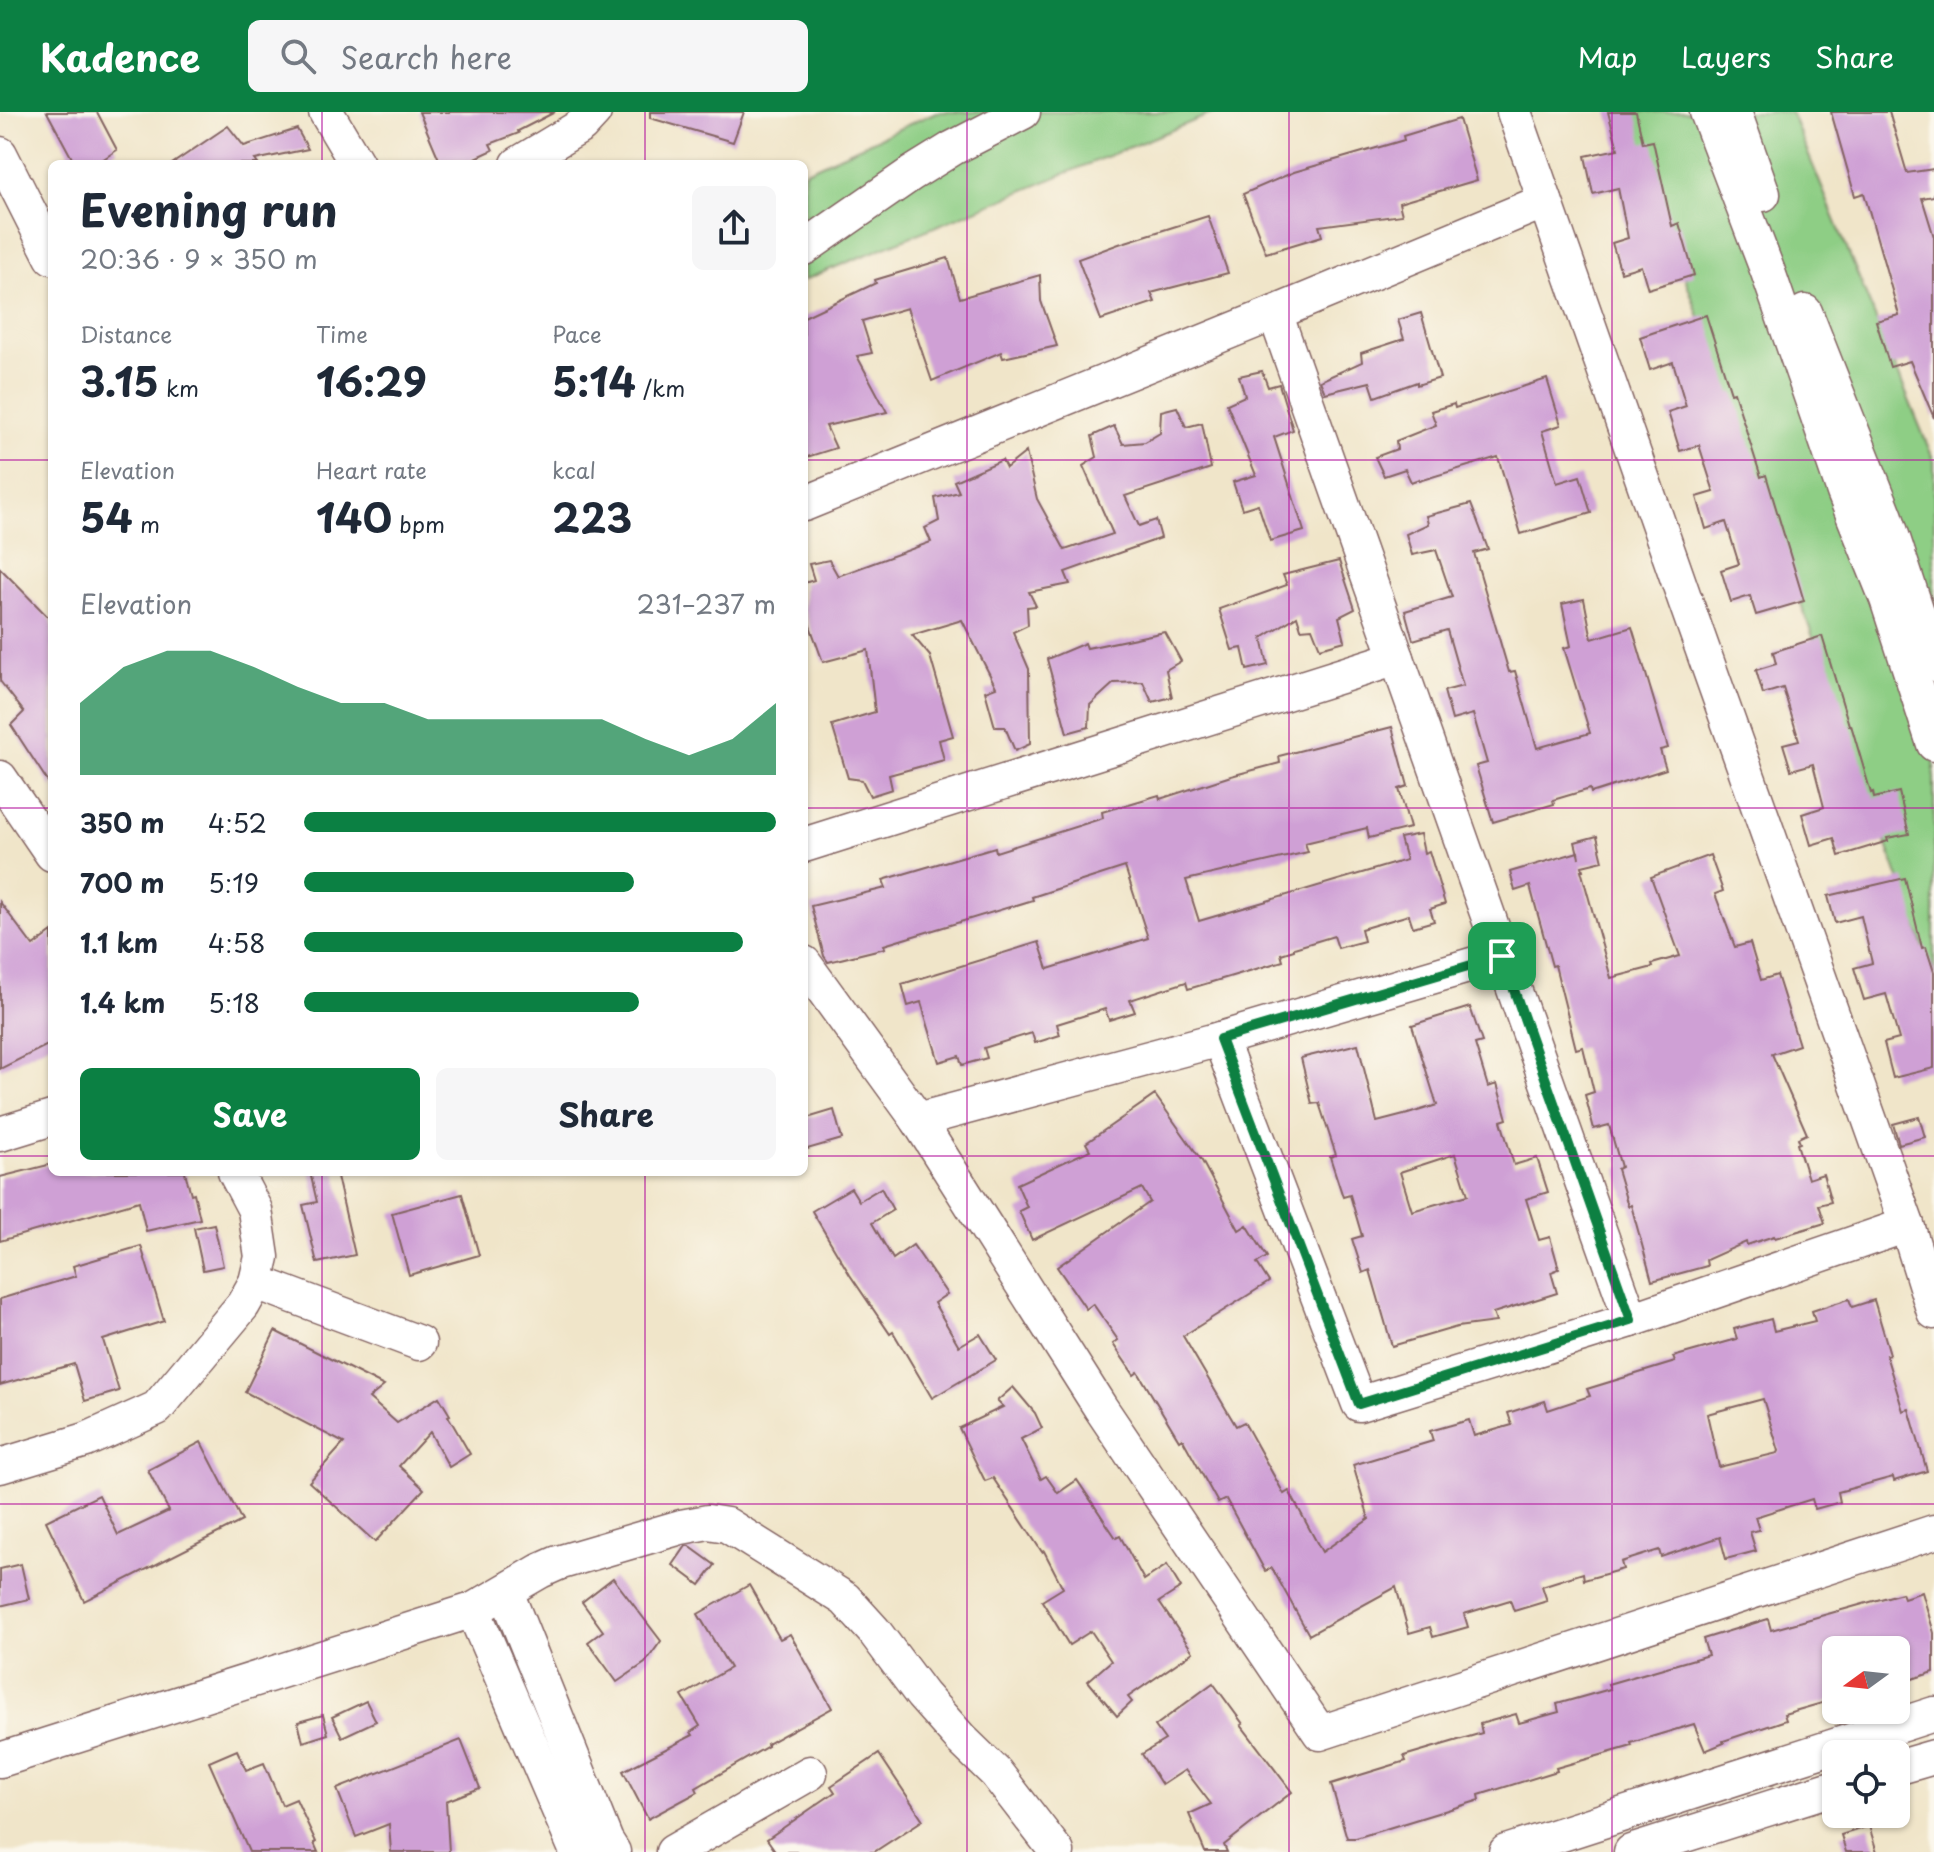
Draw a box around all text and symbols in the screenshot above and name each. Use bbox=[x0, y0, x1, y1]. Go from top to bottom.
search box bbox=[248, 20, 808, 92]
text: Kadence bbox=[40, 28, 200, 85]
icon: search bbox=[276, 34, 320, 78]
text: Search here bbox=[340, 34, 512, 79]
text: Map bbox=[1577, 35, 1637, 78]
text: Layers bbox=[1681, 35, 1771, 78]
text: Share bbox=[1815, 35, 1894, 78]
text: Evening run bbox=[80, 176, 338, 242]
button: share bbox=[692, 186, 776, 270]
text: 20:36 · 9 × 350 m bbox=[80, 239, 318, 278]
text: Distance bbox=[80, 317, 172, 350]
text: Time bbox=[316, 317, 368, 350]
text: Pace bbox=[552, 317, 602, 350]
text: 3.15 bbox=[80, 350, 159, 411]
text: 16:29 bbox=[316, 350, 427, 411]
text: 5:14 bbox=[552, 350, 636, 411]
text: km bbox=[159, 371, 199, 404]
text: /km bbox=[636, 371, 685, 404]
text: Elevation bbox=[80, 453, 175, 486]
text: Heart rate bbox=[316, 453, 427, 486]
text: kcal bbox=[552, 453, 596, 486]
text: 54 bbox=[80, 486, 133, 547]
text: 140 bbox=[316, 486, 392, 547]
text: 223 bbox=[552, 486, 632, 547]
text: m bbox=[133, 507, 160, 540]
text: bpm bbox=[392, 507, 445, 540]
text: Elevation bbox=[80, 584, 192, 623]
text: 231–237 m bbox=[637, 584, 776, 623]
text: 350 m bbox=[80, 803, 164, 842]
text: 4:52 bbox=[208, 803, 267, 842]
text: 700 m bbox=[80, 863, 165, 902]
text: 5:19 bbox=[208, 863, 259, 902]
pin bbox=[1468, 922, 1536, 990]
text: 1.1 km bbox=[80, 923, 158, 962]
text: 4:58 bbox=[208, 923, 266, 962]
icon: arrive bbox=[1480, 934, 1524, 978]
text: 1.4 km bbox=[80, 983, 165, 1022]
text: 5:18 bbox=[208, 983, 260, 1022]
button: Save bbox=[80, 1068, 420, 1160]
button: Share bbox=[436, 1068, 776, 1160]
north arrow bbox=[1822, 1636, 1910, 1724]
map controls bbox=[1822, 1636, 1910, 1828]
button: locate bbox=[1822, 1740, 1910, 1828]

